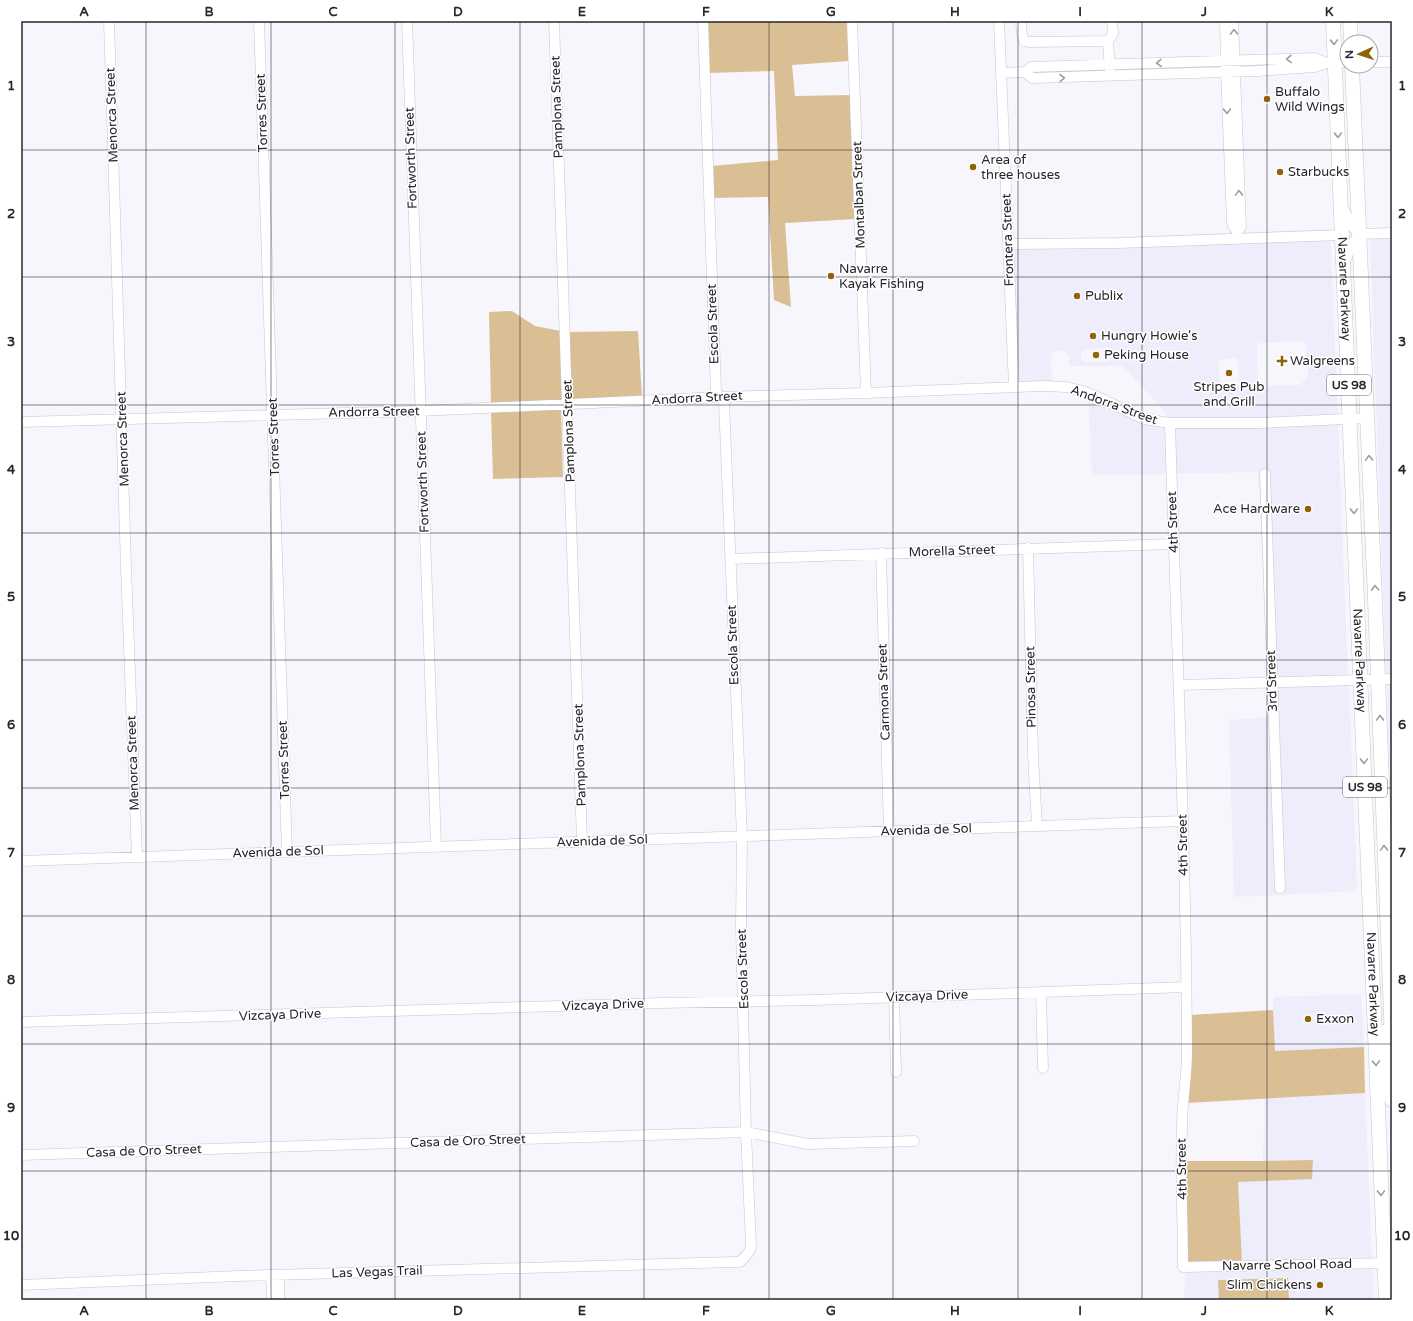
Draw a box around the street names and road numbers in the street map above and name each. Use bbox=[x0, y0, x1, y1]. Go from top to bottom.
street label: Pamplona Street bbox=[547, 55, 567, 159]
street label: Menorca Street bbox=[102, 67, 122, 163]
street label: Torres Street bbox=[253, 73, 271, 153]
street label: Fortworth Street bbox=[401, 107, 421, 209]
street label: Montalban Street bbox=[849, 141, 869, 249]
street label: Frontera Street bbox=[998, 193, 1018, 287]
street label: Navarre Parkway bbox=[1334, 236, 1354, 341]
street label: Escola Street bbox=[704, 284, 722, 364]
road number: US 98 bbox=[1327, 375, 1371, 395]
street label: Pamplona Street bbox=[559, 379, 579, 483]
street label: Andorra Street bbox=[1068, 382, 1160, 428]
street label: Andorra Street bbox=[651, 388, 743, 408]
street label: Menorca Street bbox=[113, 391, 133, 487]
street label: Torres Street bbox=[265, 397, 283, 477]
street label: Andorra Street bbox=[328, 403, 420, 421]
street label: Fortworth Street bbox=[413, 431, 433, 533]
street label: 4th Street bbox=[1164, 491, 1182, 553]
street label: Morella Street bbox=[908, 541, 996, 561]
street label: Escola Street bbox=[724, 605, 742, 685]
street label: Navarre Parkway bbox=[1349, 608, 1370, 713]
street label: Carmona Street bbox=[874, 643, 894, 741]
street label: Pinosa Street bbox=[1022, 646, 1040, 728]
street label: 3rd Street bbox=[1263, 650, 1281, 712]
street label: Pamplona Street bbox=[570, 703, 590, 807]
street label: Menorca Street bbox=[123, 715, 143, 811]
street label: Torres Street bbox=[275, 720, 293, 800]
road number: US 98 bbox=[1343, 777, 1387, 797]
street label: 4th Street bbox=[1174, 814, 1192, 876]
street label: Avenida de Sol bbox=[880, 820, 972, 840]
street label: Avenida de Sol bbox=[556, 831, 648, 851]
street label: Avenida de Sol bbox=[232, 842, 324, 862]
street label: Escola Street bbox=[734, 929, 752, 1009]
street label: Navarre Parkway bbox=[1363, 932, 1383, 1037]
street label: Vizcaya Drive bbox=[886, 987, 968, 1005]
street label: Vizcaya Drive bbox=[562, 996, 644, 1014]
street label: Vizcaya Drive bbox=[239, 1006, 321, 1024]
street label: Casa de Oro Street bbox=[410, 1131, 526, 1151]
street label: 4th Street bbox=[1173, 1138, 1191, 1200]
street label: Casa de Oro Street bbox=[86, 1141, 202, 1161]
street label: Navarre School Road bbox=[1222, 1256, 1352, 1274]
street label: Las Vegas Trail bbox=[331, 1262, 423, 1282]

